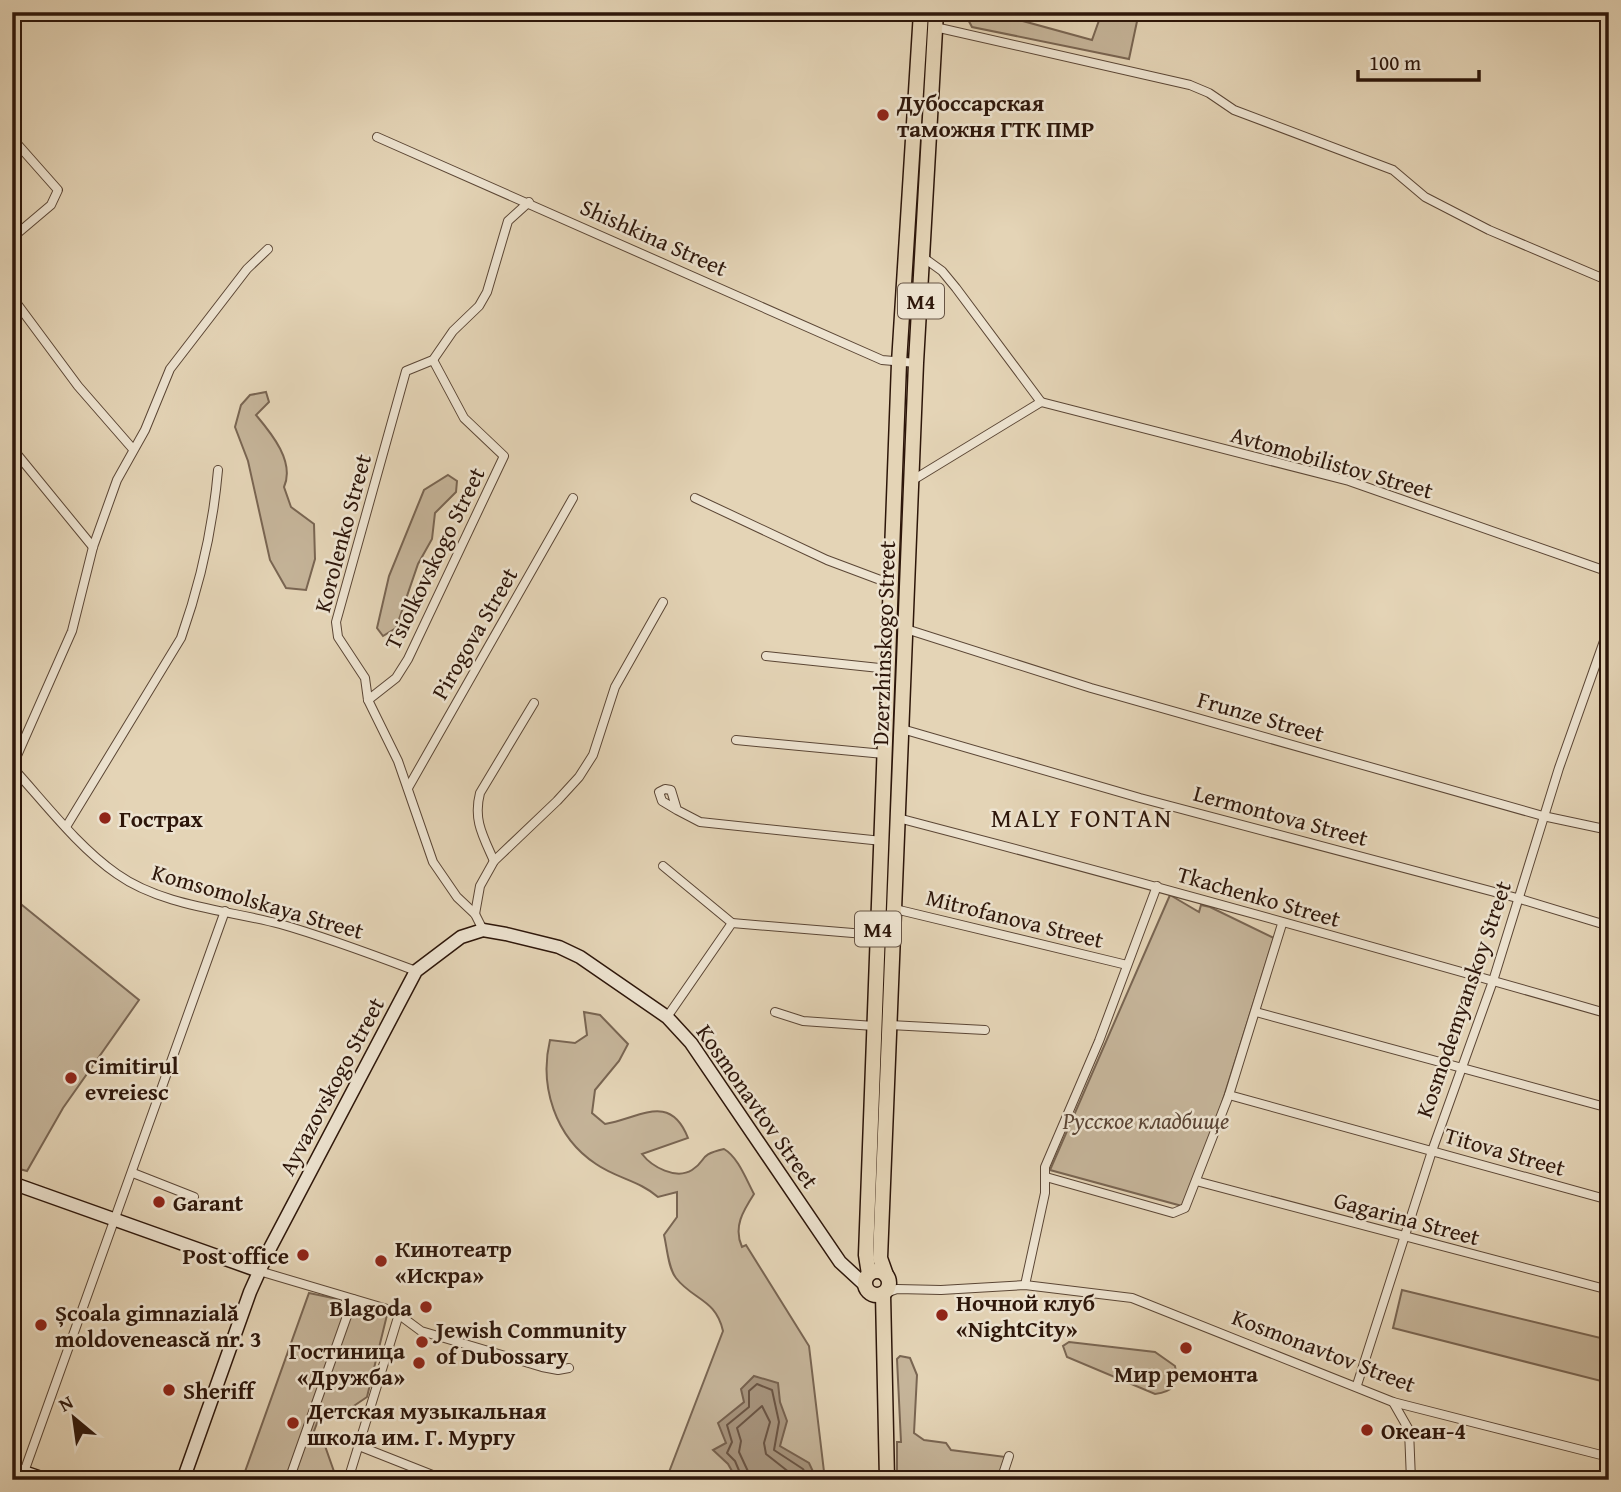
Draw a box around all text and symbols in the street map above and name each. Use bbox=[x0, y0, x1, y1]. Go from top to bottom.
scale bar bbox=[1358, 38, 1479, 82]
text: 100 m bbox=[1369, 47, 1421, 78]
place label: Дубоссарская таможня ГТК ПМР bbox=[896, 86, 1094, 145]
marker: Дубоссарская таможня ГТК ПМР bbox=[875, 107, 891, 123]
street label: Shishkina Street bbox=[575, 190, 733, 284]
road number: M4 bbox=[898, 284, 944, 318]
street label: Avtomobilistov Street bbox=[1227, 417, 1437, 507]
street label: Korolenko Street bbox=[305, 450, 379, 616]
street label: Tsiolkovskogo Street bbox=[376, 461, 492, 655]
street label: Dzerzhinskogo Street bbox=[863, 540, 903, 746]
street label: Pirogova Street bbox=[423, 561, 525, 705]
street label: Frunze Street bbox=[1194, 682, 1328, 750]
street label: Lermontova Street bbox=[1190, 776, 1372, 854]
district label: MALY FONTAN bbox=[991, 798, 1173, 837]
place label: Гострах bbox=[119, 802, 203, 835]
marker: Гострах bbox=[97, 810, 113, 826]
street label: Komsomolskaya Street bbox=[148, 855, 368, 947]
street label: Tkachenko Street bbox=[1174, 857, 1344, 935]
street label: Kosmodemyanskoy Street bbox=[1407, 876, 1519, 1122]
street label: Mitrofanova Street bbox=[923, 880, 1107, 956]
road number: M4 bbox=[855, 912, 901, 946]
street label: Ayvazovskogo Street bbox=[270, 991, 392, 1181]
street label: Kosmonavtov Street bbox=[689, 1017, 827, 1195]
place label: Cimitirul evreiesc bbox=[85, 1049, 179, 1108]
marker: Cimitirul evreiesc bbox=[63, 1070, 79, 1086]
park label: Русское кладбище bbox=[1062, 1104, 1229, 1137]
street label: Titova Street bbox=[1441, 1118, 1569, 1184]
street label: Gagarina Street bbox=[1330, 1183, 1484, 1253]
place label: Garant bbox=[173, 1186, 243, 1219]
marker: Garant bbox=[151, 1194, 167, 1210]
place label: Кинотеатр «Искра» bbox=[395, 1232, 512, 1291]
place label: Post office bbox=[182, 1239, 289, 1272]
marker: Post office bbox=[295, 1247, 311, 1263]
marker: Кинотеатр «Искра» bbox=[373, 1253, 389, 1269]
place label: Ночной клуб «NightCity» bbox=[956, 1286, 1095, 1345]
place label: Blagoda bbox=[330, 1291, 412, 1324]
place label: Școala gimnazială moldovenească nr. 3 bbox=[55, 1296, 262, 1355]
marker: Blagoda bbox=[418, 1299, 434, 1315]
street label: Kosmonavtov Street bbox=[1228, 1300, 1420, 1400]
marker: Ночной клуб «NightCity» bbox=[934, 1307, 950, 1323]
place label: Jewish Community of Dubossary bbox=[432, 1313, 627, 1372]
marker: Școala gimnazială moldovenească nr. 3 bbox=[33, 1317, 49, 1333]
place label: Гостиница «Дружба» bbox=[289, 1334, 405, 1393]
marker: Jewish Community of Dubossary bbox=[414, 1334, 430, 1350]
marker: Мир ремонта bbox=[1178, 1340, 1194, 1356]
marker: Гостиница «Дружба» bbox=[411, 1355, 427, 1371]
place label: Мир ремонта bbox=[1114, 1357, 1258, 1390]
place label: Sheriff bbox=[183, 1374, 257, 1407]
marker: Sheriff bbox=[161, 1382, 177, 1398]
north arrow bbox=[38, 1384, 108, 1454]
text: N bbox=[53, 1388, 78, 1418]
place label: Детская музыкальная школа им. Г. Мургу bbox=[306, 1394, 546, 1453]
place label: Океан-4 bbox=[1381, 1414, 1466, 1447]
marker: Детская музыкальная школа им. Г. Мургу bbox=[285, 1415, 301, 1431]
marker: Океан-4 bbox=[1359, 1422, 1375, 1438]

